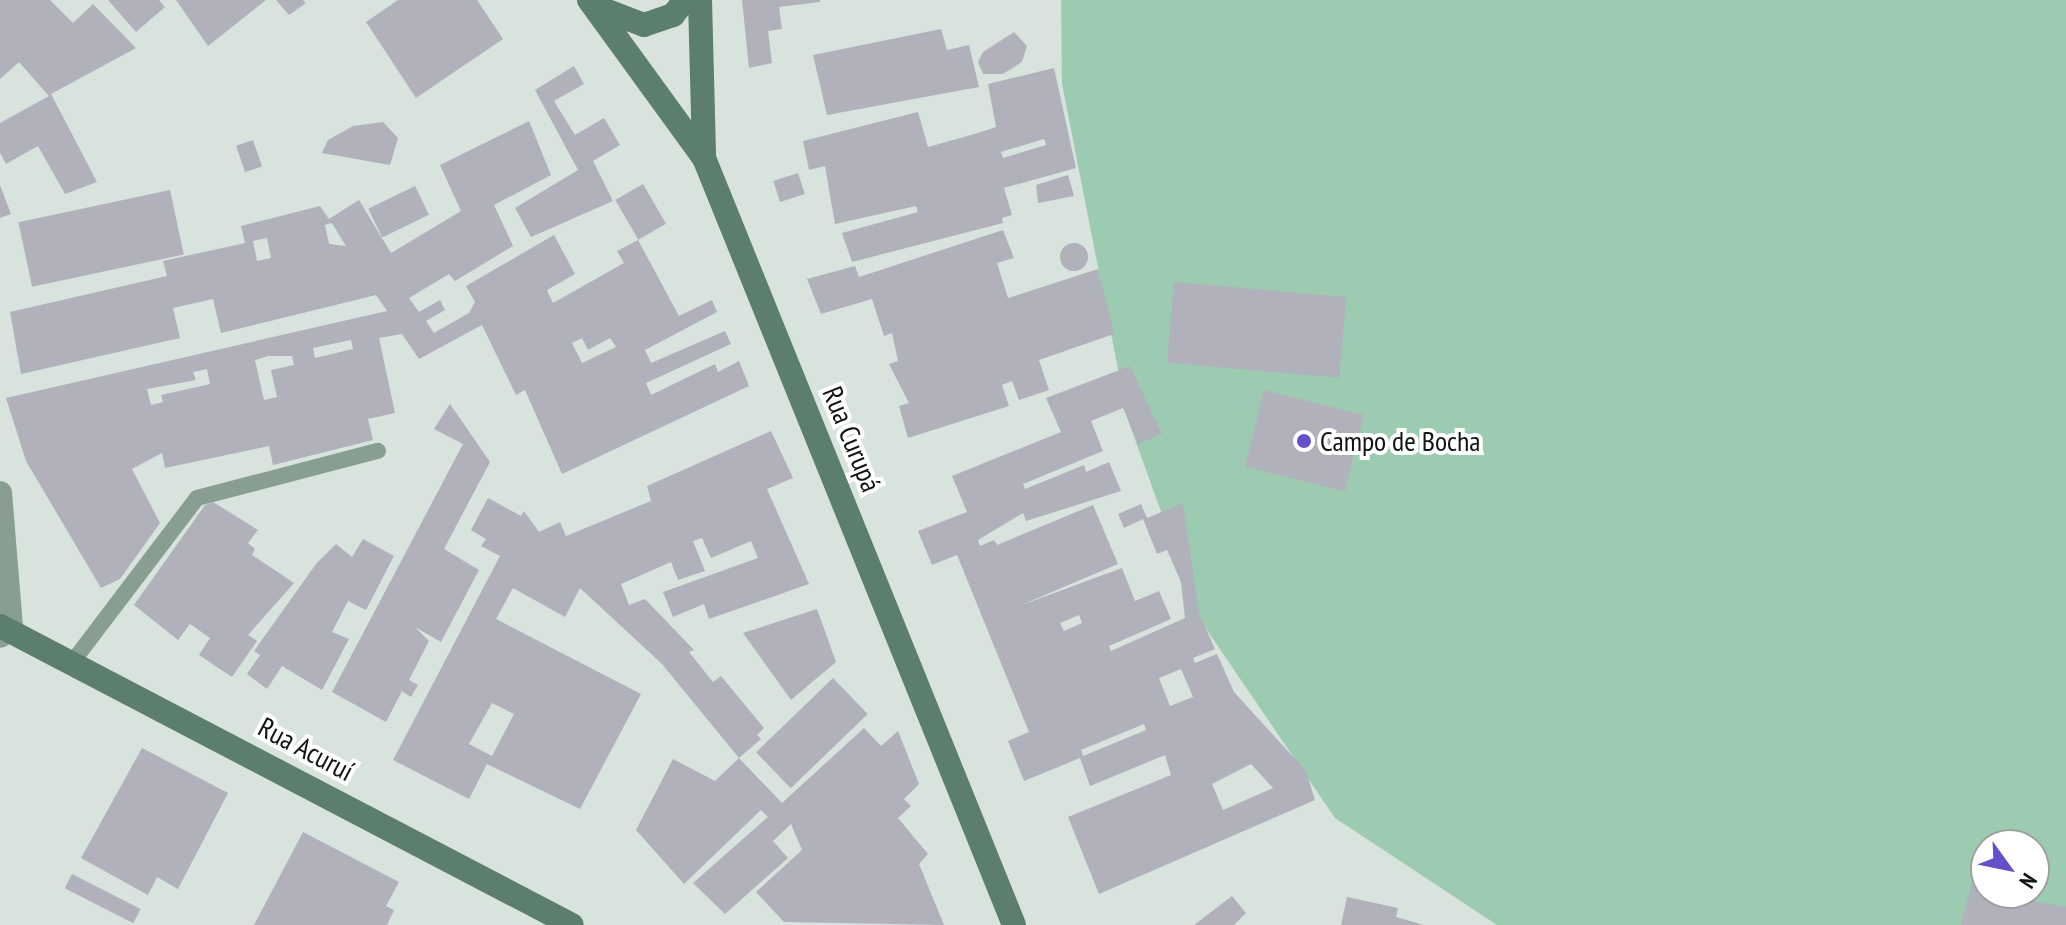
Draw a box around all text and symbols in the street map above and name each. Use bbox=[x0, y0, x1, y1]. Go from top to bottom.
street label: Rua Curupá bbox=[816, 381, 888, 497]
place label: Campo de Bocha bbox=[1320, 424, 1480, 458]
marker: Campo de Bocha bbox=[1295, 432, 1313, 450]
street label: Rua Acuruí bbox=[252, 710, 360, 788]
north arrow bbox=[1970, 829, 2050, 909]
text: N bbox=[2013, 868, 2043, 894]

